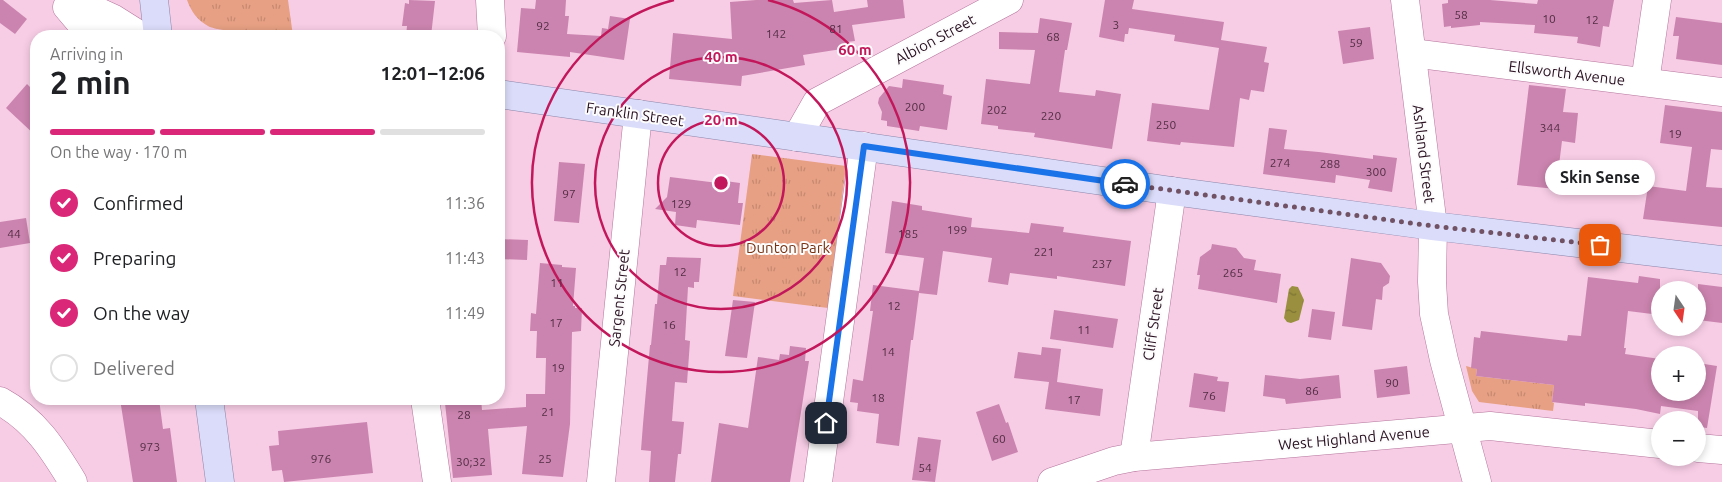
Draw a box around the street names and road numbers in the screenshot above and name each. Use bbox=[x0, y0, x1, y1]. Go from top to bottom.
street label: Albion Street bbox=[892, 11, 978, 67]
street label: Ellsworth Avenue bbox=[1508, 57, 1626, 89]
street label: Franklin Street bbox=[585, 99, 685, 129]
street label: Ashland Street bbox=[1410, 104, 1439, 204]
street label: Sargent Street bbox=[605, 248, 633, 348]
street label: Cliff Street bbox=[1139, 286, 1167, 362]
street label: West Highland Avenue bbox=[1278, 423, 1430, 453]

